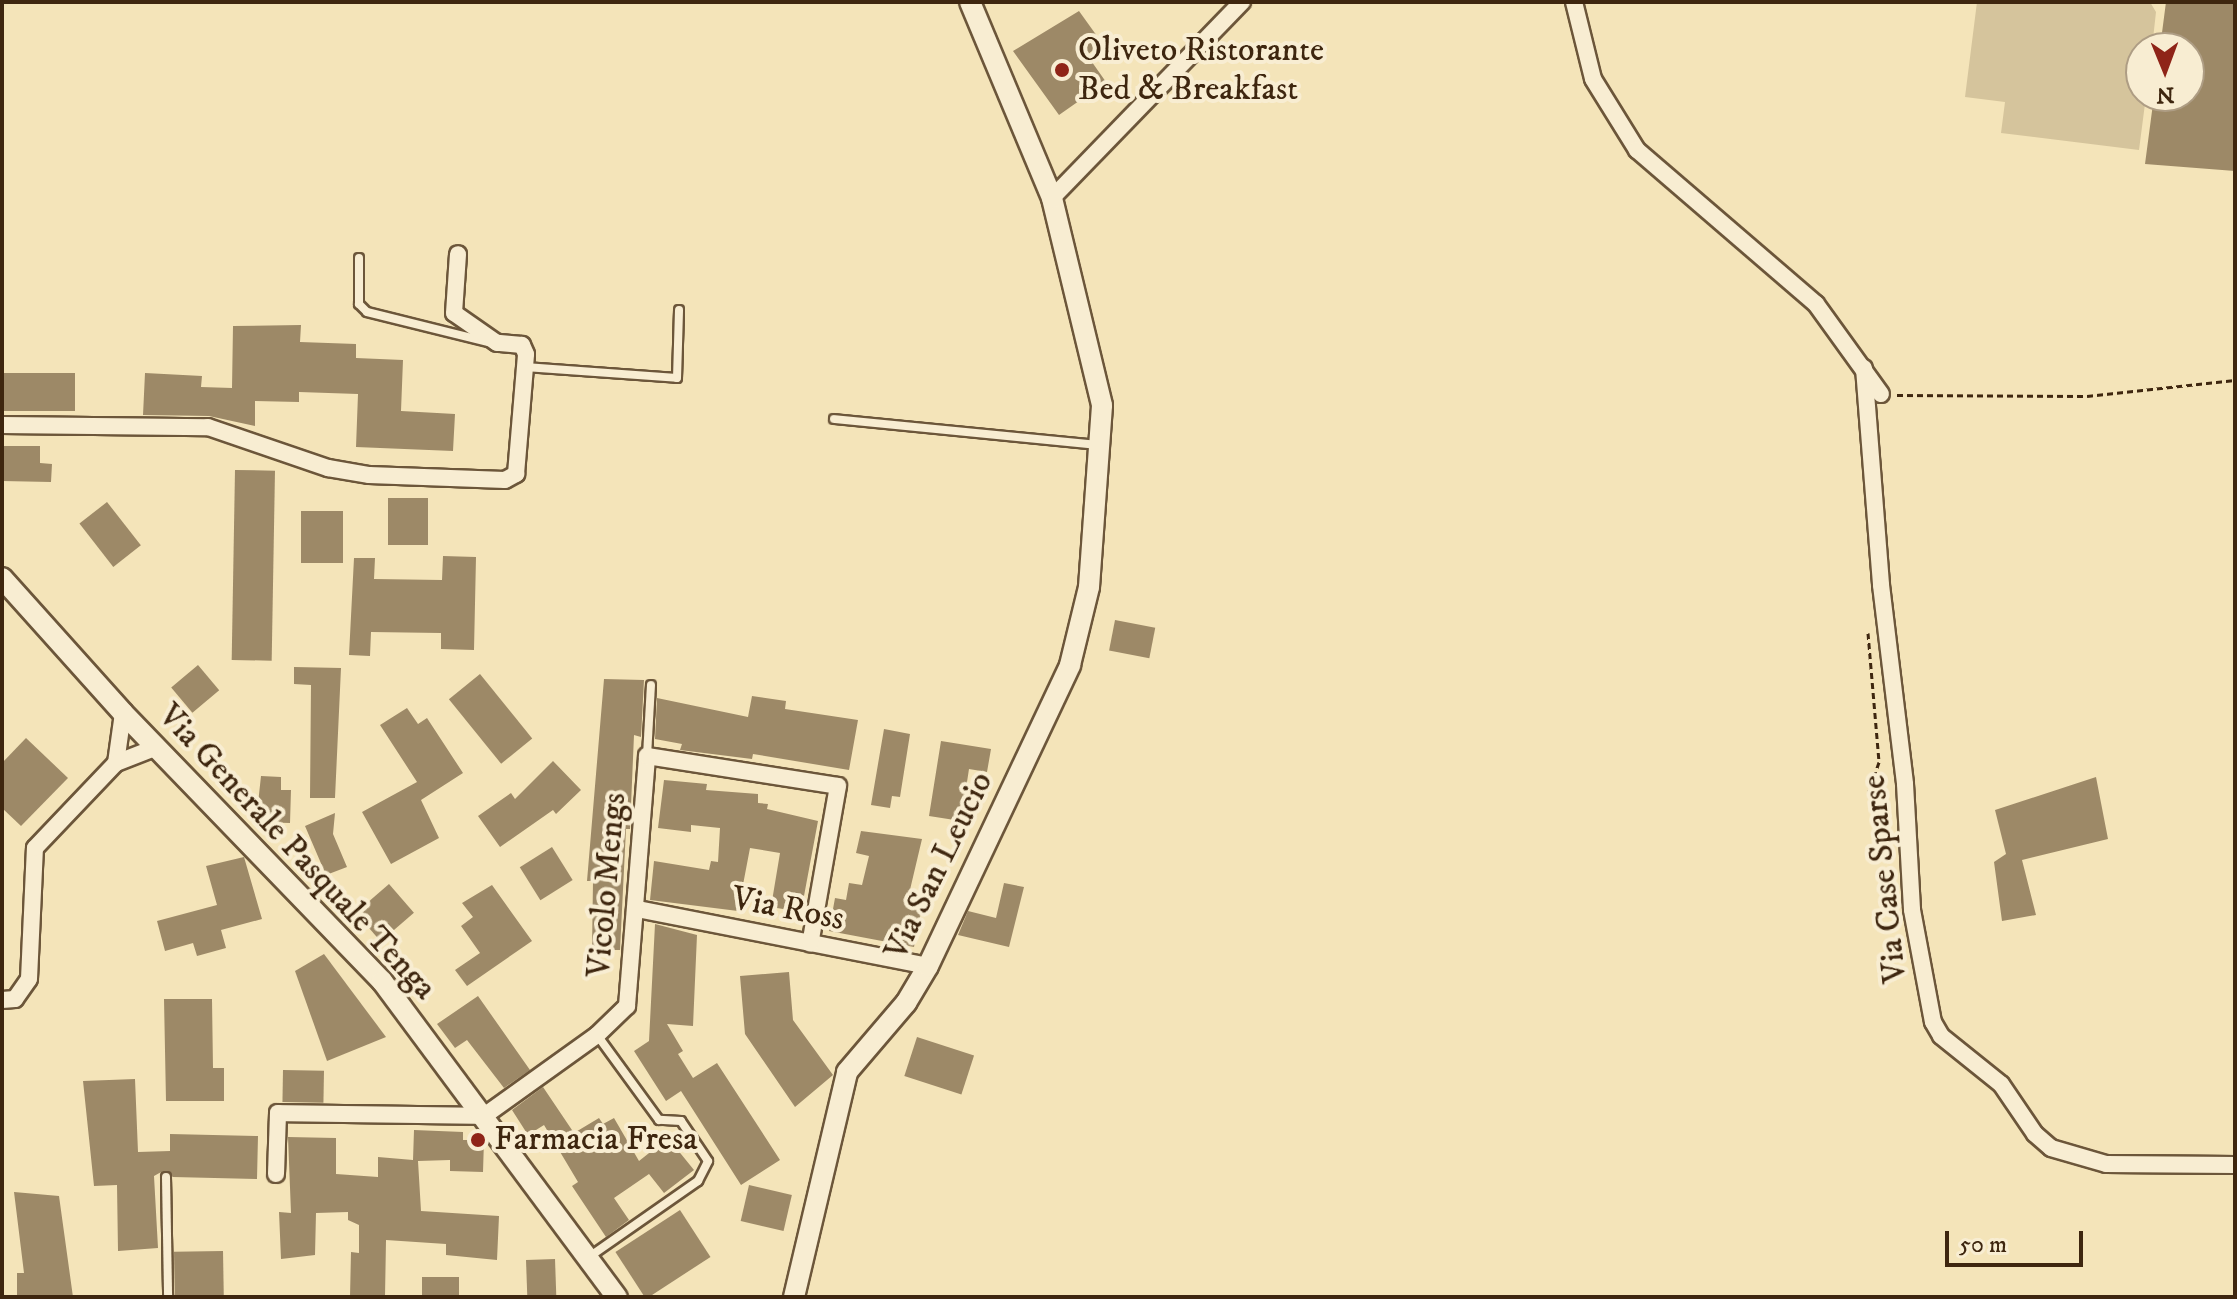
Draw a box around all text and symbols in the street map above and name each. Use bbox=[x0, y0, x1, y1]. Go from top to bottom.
place label: Oliveto Ristorante Bed & Breakfast bbox=[1078, 30, 1324, 110]
north arrow bbox=[2125, 32, 2205, 112]
marker: Oliveto Ristorante Bed & Breakfast bbox=[1053, 61, 1071, 79]
text: N bbox=[2156, 81, 2175, 108]
street label: Via Generale Pasquale Tenga bbox=[149, 696, 445, 1008]
street label: Via San Leucio bbox=[876, 765, 1002, 967]
street label: Via Case Sparse bbox=[1854, 773, 1916, 985]
street label: Vicolo Mengs bbox=[579, 791, 635, 979]
street label: Via Ross bbox=[728, 878, 848, 940]
place label: Farmacia Fresa bbox=[494, 1120, 698, 1160]
marker: Farmacia Fresa bbox=[469, 1131, 487, 1149]
scale bar bbox=[1949, 1215, 2087, 1265]
text: 50 m bbox=[1959, 1230, 2007, 1260]

